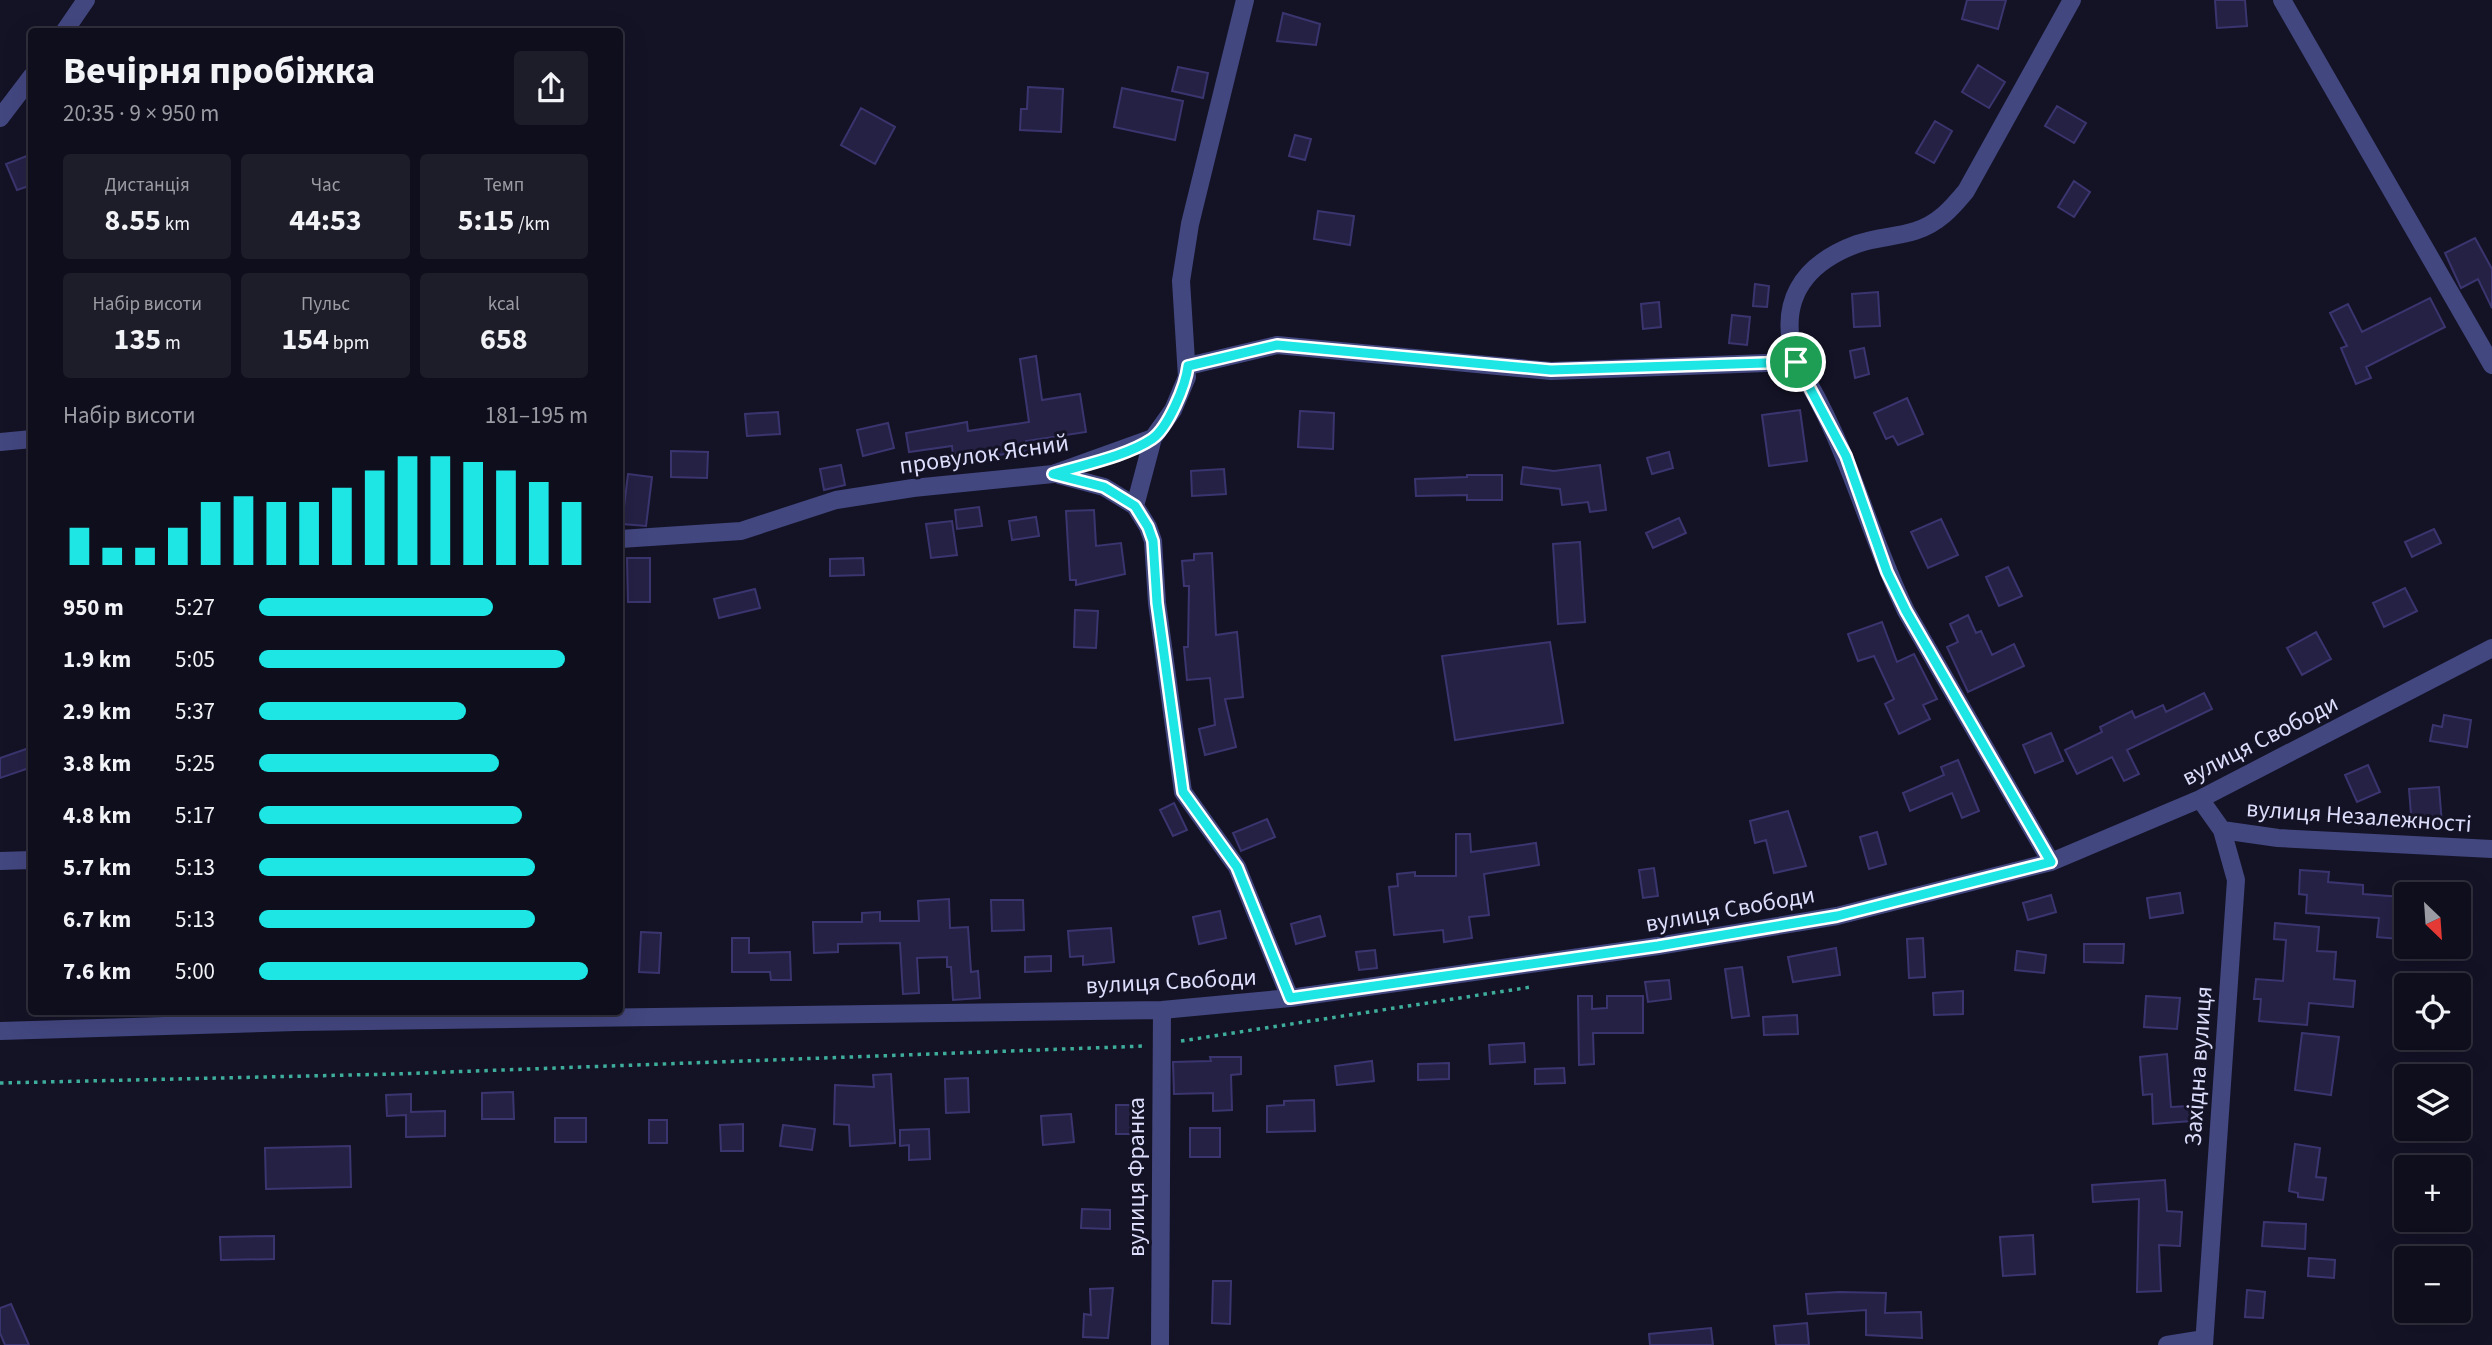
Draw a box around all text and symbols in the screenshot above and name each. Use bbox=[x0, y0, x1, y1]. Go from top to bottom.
text: Вечірня пробіжка bbox=[63, 44, 375, 98]
button: share bbox=[514, 51, 588, 125]
text: 20:35 · 9 × 950 m bbox=[63, 97, 219, 130]
text: Дистанція bbox=[105, 172, 190, 199]
text: Час bbox=[311, 172, 340, 199]
text: Темп bbox=[483, 172, 524, 199]
text: 8.55 bbox=[104, 199, 161, 242]
text: 44:53 bbox=[289, 199, 362, 242]
text: 5:15 bbox=[458, 199, 514, 242]
text: km bbox=[161, 211, 190, 238]
text: /km bbox=[514, 211, 550, 238]
text: Набір висоти bbox=[92, 291, 202, 318]
text: Пульс bbox=[301, 291, 350, 318]
text: kcal bbox=[488, 291, 520, 318]
text: 135 bbox=[114, 318, 161, 361]
text: 154 bbox=[281, 318, 329, 361]
text: 658 bbox=[480, 318, 528, 361]
text: m bbox=[161, 330, 181, 357]
text: bpm bbox=[329, 330, 370, 357]
pin bbox=[1766, 332, 1826, 392]
icon: arrive bbox=[1777, 343, 1815, 381]
text: Набір висоти bbox=[63, 399, 195, 432]
text: 181–195 m bbox=[485, 399, 588, 432]
street label: провулок Ясний bbox=[897, 425, 1071, 484]
text: 950 m bbox=[63, 591, 124, 624]
text: 5:27 bbox=[175, 591, 215, 624]
text: 1.9 km bbox=[63, 643, 131, 676]
text: 5:05 bbox=[175, 643, 215, 676]
street label: вулиця Свободи bbox=[2176, 686, 2344, 795]
text: 2.9 km bbox=[63, 695, 131, 728]
text: 5:37 bbox=[175, 695, 215, 728]
text: 3.8 km bbox=[63, 747, 131, 780]
text: 5:25 bbox=[175, 747, 215, 780]
street label: вулиця Незалежності bbox=[2245, 791, 2473, 842]
text: 4.8 km bbox=[63, 799, 131, 832]
text: 5:17 bbox=[175, 799, 215, 832]
text: 5.7 km bbox=[63, 851, 131, 884]
text: 5:13 bbox=[175, 851, 215, 884]
street label: вулиця Свободи bbox=[1643, 877, 1817, 942]
north arrow bbox=[2394, 882, 2471, 959]
map controls bbox=[2394, 882, 2471, 1323]
text: 6.7 km bbox=[63, 903, 131, 936]
text: 5:13 bbox=[175, 903, 215, 936]
text: 7.6 km bbox=[63, 955, 131, 988]
text: 5:00 bbox=[175, 955, 215, 988]
street label: вулиця Свободи bbox=[1085, 960, 1257, 1003]
button: locate bbox=[2394, 973, 2471, 1050]
street label: Західна вулиця bbox=[2175, 985, 2222, 1147]
button: layers bbox=[2394, 1064, 2471, 1141]
street label: вулиця Франка bbox=[1119, 1097, 1154, 1257]
button: + bbox=[2394, 1155, 2471, 1232]
button: − bbox=[2394, 1246, 2471, 1323]

